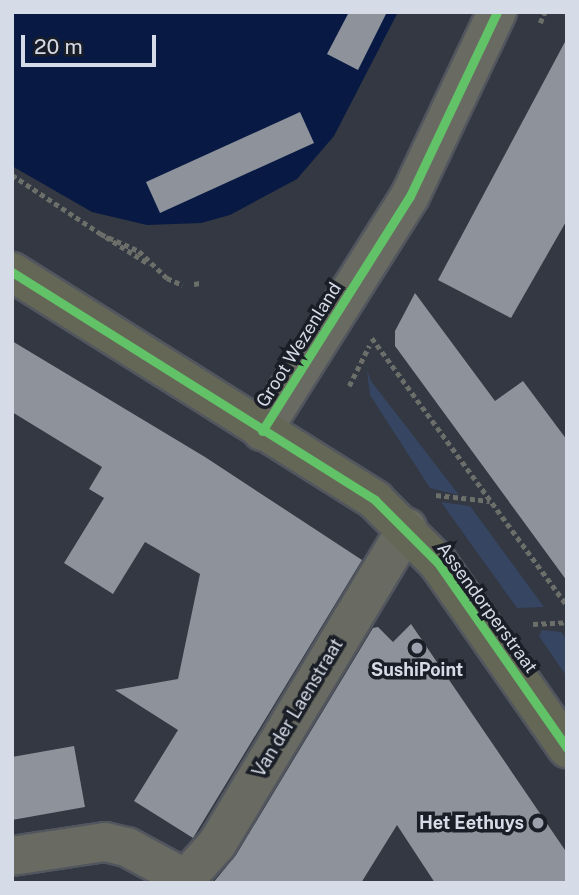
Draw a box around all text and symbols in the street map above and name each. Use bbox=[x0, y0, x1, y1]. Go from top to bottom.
scale bar bbox=[24, 21, 159, 65]
text: 20 m bbox=[34, 34, 83, 59]
street label: Groot Wezenland bbox=[252, 278, 346, 412]
street label: Assendorperstraat bbox=[432, 538, 542, 678]
street label: Van der Laenstraat bbox=[248, 635, 348, 781]
marker: SushiPoint bbox=[409, 640, 425, 656]
place label: SushiPoint bbox=[371, 659, 463, 681]
place label: Het Eethuys bbox=[419, 812, 524, 834]
marker: Het Eethuys bbox=[530, 815, 546, 831]

